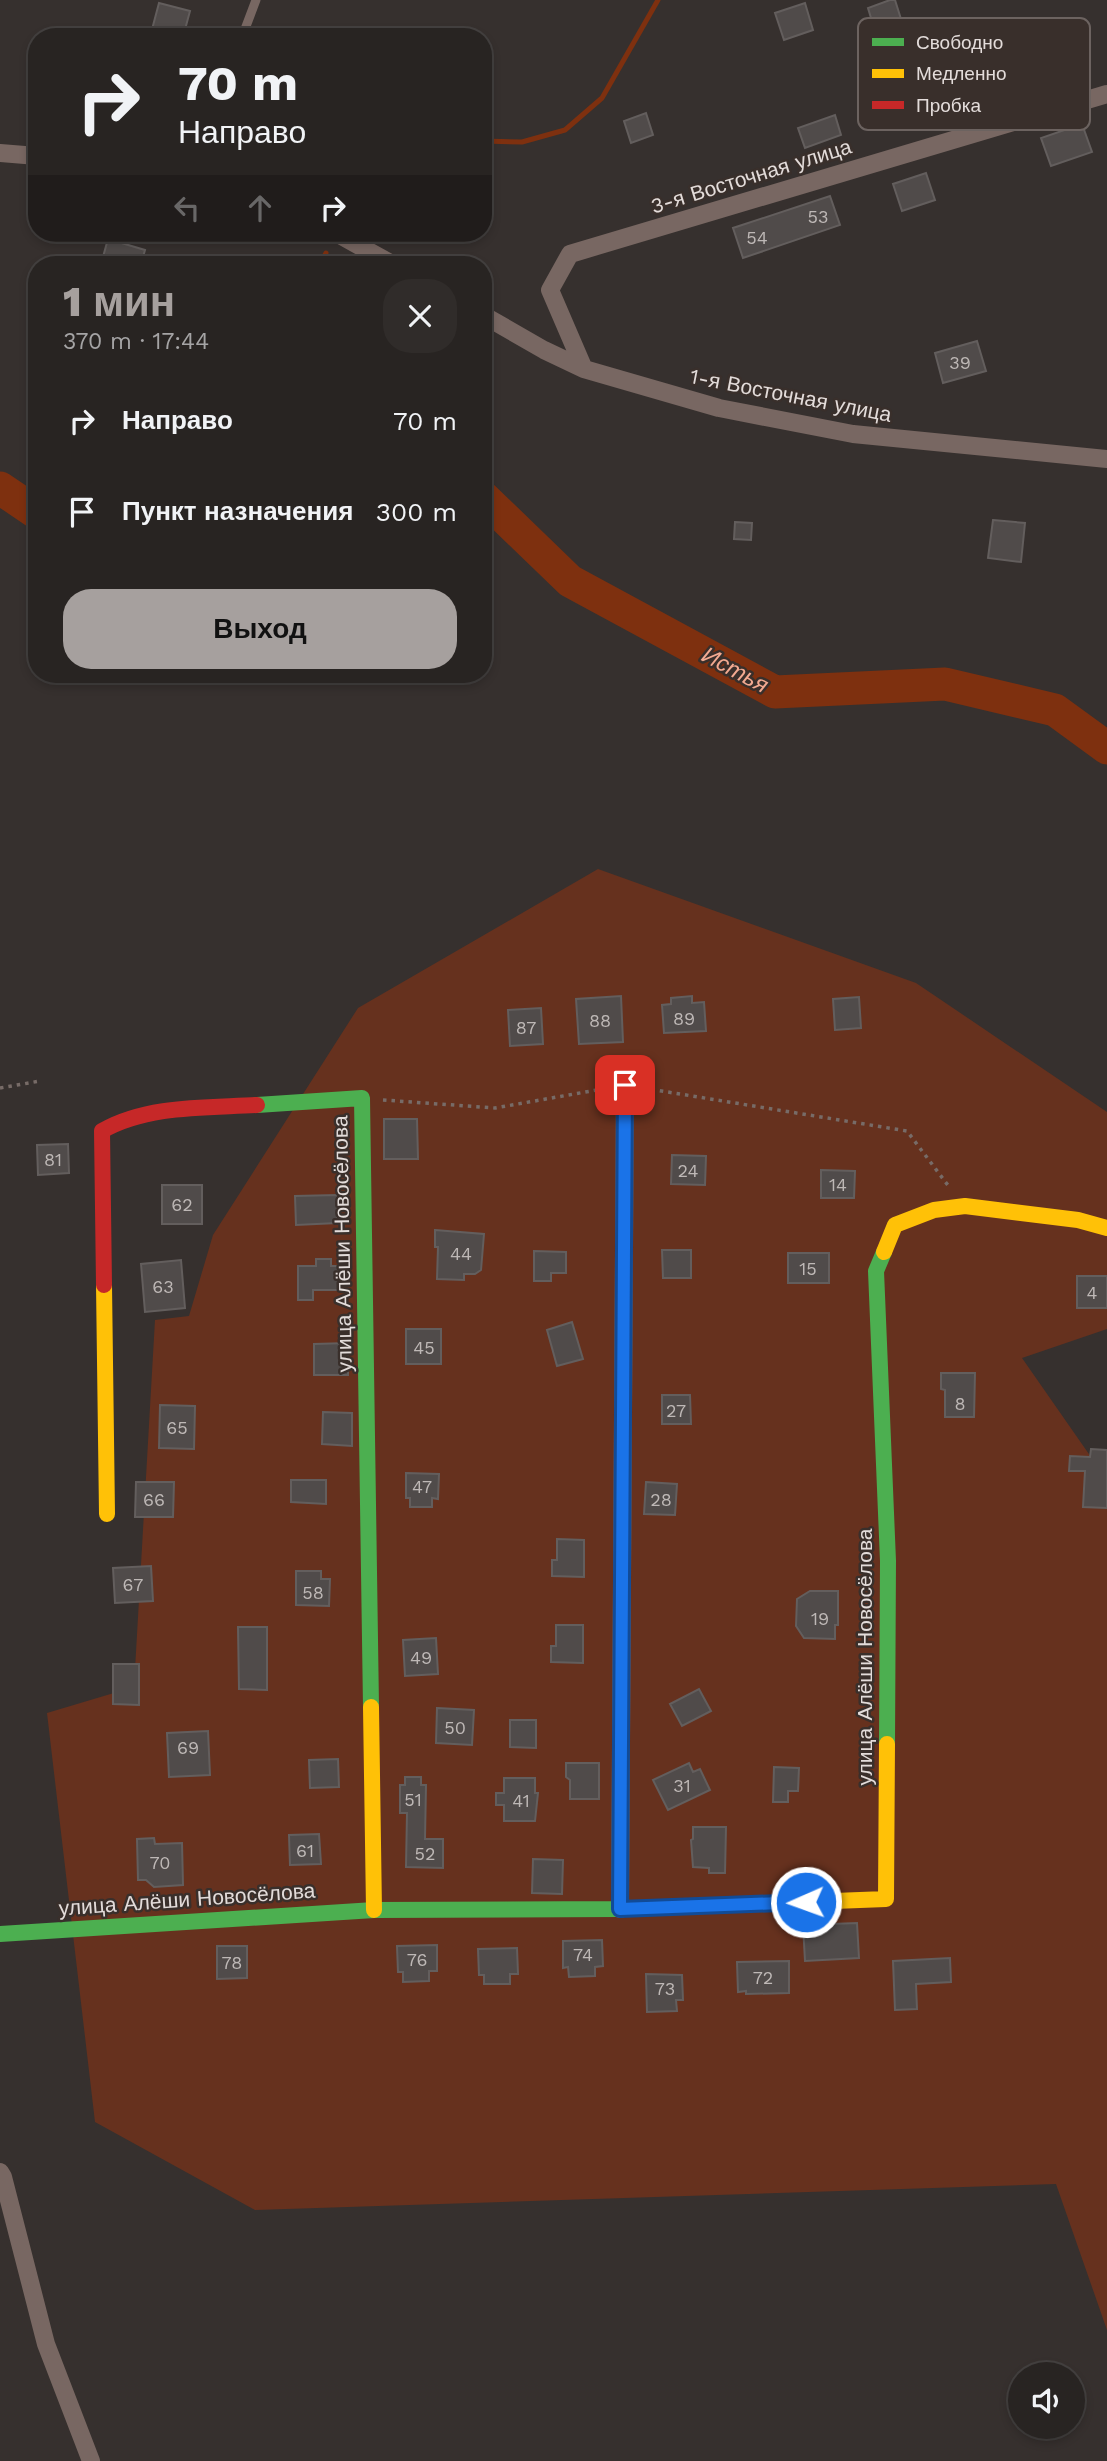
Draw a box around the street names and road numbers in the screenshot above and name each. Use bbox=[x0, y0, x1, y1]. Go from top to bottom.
street label: 3-я Восточная улица bbox=[648, 133, 855, 218]
street label: 1-я Восточная улица bbox=[688, 363, 894, 427]
street label: улица Алёши Новосёлова bbox=[327, 1115, 357, 1373]
street label: улица Алёши Новосёлова bbox=[852, 1528, 877, 1785]
street label: улица Алёши Новосёлова bbox=[58, 1878, 316, 1920]

